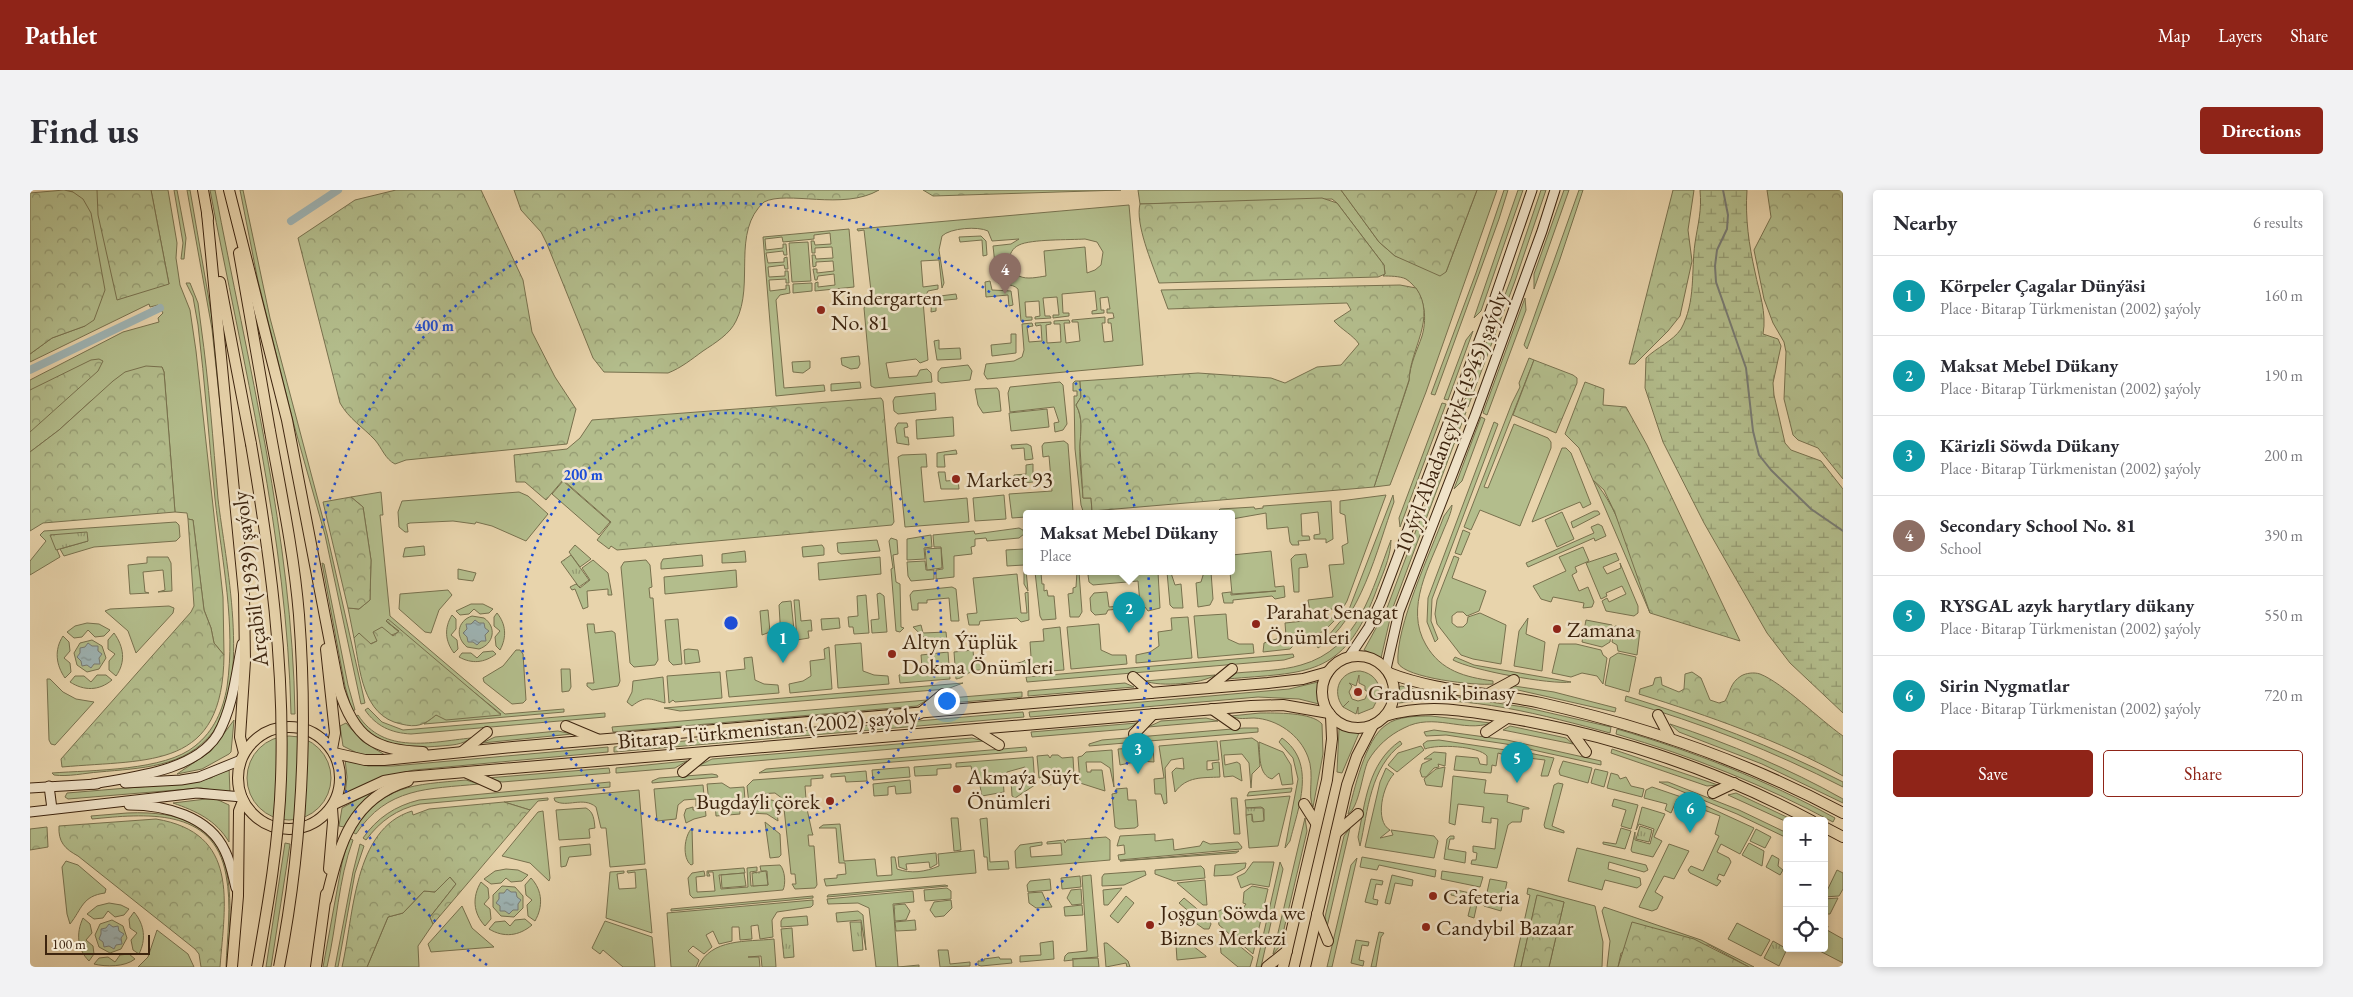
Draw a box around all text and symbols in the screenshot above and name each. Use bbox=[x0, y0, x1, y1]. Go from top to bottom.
text: Pathlet bbox=[25, 20, 97, 51]
text: Map bbox=[2158, 24, 2190, 47]
text: Layers bbox=[2218, 24, 2262, 47]
text: Share bbox=[2290, 24, 2328, 47]
button: Directions bbox=[2200, 107, 2323, 154]
text: Find us bbox=[30, 108, 139, 153]
text: Nearby bbox=[1893, 209, 1957, 236]
text: 6 results bbox=[2253, 212, 2303, 233]
pin: 4 bbox=[989, 253, 1021, 294]
text: Körpeler Çagalar Dünýäsi bbox=[1940, 273, 2146, 298]
place label: Kindergarten No. 81 bbox=[831, 283, 943, 337]
text: 1 bbox=[1905, 285, 1913, 306]
text: 160 m bbox=[2264, 285, 2303, 306]
street label: 10 ýyl Abadançylyk (1945) şaýoly bbox=[1387, 286, 1515, 558]
text: Place · Bitarap Türkmenistan (2002) şaýoly bbox=[1940, 298, 2201, 319]
marker: Kindergarten No. 81 bbox=[815, 304, 827, 316]
text: 400 m bbox=[414, 316, 454, 335]
text: Maksat Mebel Dükany bbox=[1940, 353, 2119, 378]
text: 2 bbox=[1905, 365, 1913, 386]
text: 190 m bbox=[2264, 365, 2303, 386]
text: Place · Bitarap Türkmenistan (2002) şaýoly bbox=[1940, 378, 2201, 399]
text: Kärizli Söwda Dükany bbox=[1940, 433, 2119, 458]
text: 3 bbox=[1905, 445, 1913, 466]
text: 200 m bbox=[2264, 445, 2303, 466]
text: Place · Bitarap Türkmenistan (2002) şaýoly bbox=[1940, 458, 2201, 479]
text: 200 m bbox=[563, 465, 603, 484]
place label: Market 93 bbox=[966, 465, 1053, 494]
marker: Market 93 bbox=[950, 473, 962, 485]
street label: Arçabil (1939) şaýoly bbox=[225, 489, 275, 670]
popup bbox=[1023, 510, 1235, 575]
text: Secondary School No. 81 bbox=[1940, 513, 2136, 538]
text: Maksat Mebel Dükany bbox=[1040, 520, 1218, 545]
text: 4 bbox=[1905, 525, 1913, 546]
text: 390 m bbox=[2264, 525, 2303, 546]
text: School bbox=[1940, 538, 1982, 559]
text: Place bbox=[1040, 545, 1071, 566]
pin: 2 bbox=[1113, 592, 1145, 633]
text: RYSGAL azyk harytlary dükany bbox=[1940, 593, 2194, 618]
place label: Parahat Senagat Önümleri bbox=[1266, 597, 1398, 651]
text: 5 bbox=[1905, 605, 1913, 626]
text: 550 m bbox=[2264, 605, 2303, 626]
centre of rings bbox=[722, 614, 740, 632]
place label: Zamana bbox=[1567, 615, 1636, 644]
marker: Parahat Senagat Önümleri bbox=[1250, 618, 1262, 630]
text: Place · Bitarap Türkmenistan (2002) şaýoly bbox=[1940, 618, 2201, 639]
pin: 1 bbox=[767, 622, 799, 663]
marker: Zamana bbox=[1551, 623, 1563, 635]
place label: Altyn Ýüplük Dokma Önümleri bbox=[901, 627, 1053, 681]
marker: Altyn Ýüplük Dokma Önümleri bbox=[886, 648, 898, 660]
text: Sirin Nygmatlar bbox=[1940, 673, 2070, 698]
place label: Gradusnik binasy bbox=[1368, 678, 1516, 707]
text: 6 bbox=[1905, 685, 1913, 706]
text: 720 m bbox=[2264, 685, 2303, 706]
marker: Gradusnik binasy bbox=[1352, 686, 1364, 698]
your location bbox=[934, 688, 960, 714]
text: Place · Bitarap Türkmenistan (2002) şaýoly bbox=[1940, 698, 2201, 719]
street label: Bitarap Türkmenistan (2002) şaýoly bbox=[616, 700, 920, 756]
pin: 3 bbox=[1122, 733, 1154, 774]
pin: 5 bbox=[1501, 742, 1533, 783]
button: Save bbox=[1893, 750, 2093, 797]
button: Share bbox=[2103, 750, 2303, 797]
place label: Akmaýa Süýt Önümleri bbox=[966, 762, 1079, 816]
marker: Akmaýa Süýt Önümleri bbox=[951, 783, 963, 795]
place label: Bugdaýli çörek bbox=[696, 787, 821, 816]
pin: 6 bbox=[1674, 792, 1706, 833]
marker: Bugdaýli çörek bbox=[824, 795, 836, 807]
map controls bbox=[1783, 817, 1828, 952]
button: + bbox=[1783, 817, 1828, 862]
button: − bbox=[1783, 862, 1828, 907]
place label: Cafeteria bbox=[1443, 882, 1520, 911]
marker: Cafeteria bbox=[1427, 890, 1439, 902]
place label: Joşgun Söwda we Biznes Merkezi bbox=[1158, 898, 1306, 952]
button: locate bbox=[1783, 907, 1828, 952]
place label: Candybil Bazaar bbox=[1436, 913, 1574, 942]
marker: Joşgun Söwda we Biznes Merkezi bbox=[1144, 919, 1156, 931]
marker: Candybil Bazaar bbox=[1420, 921, 1432, 933]
scale bar bbox=[45, 932, 150, 955]
text: 100 m bbox=[52, 935, 86, 953]

